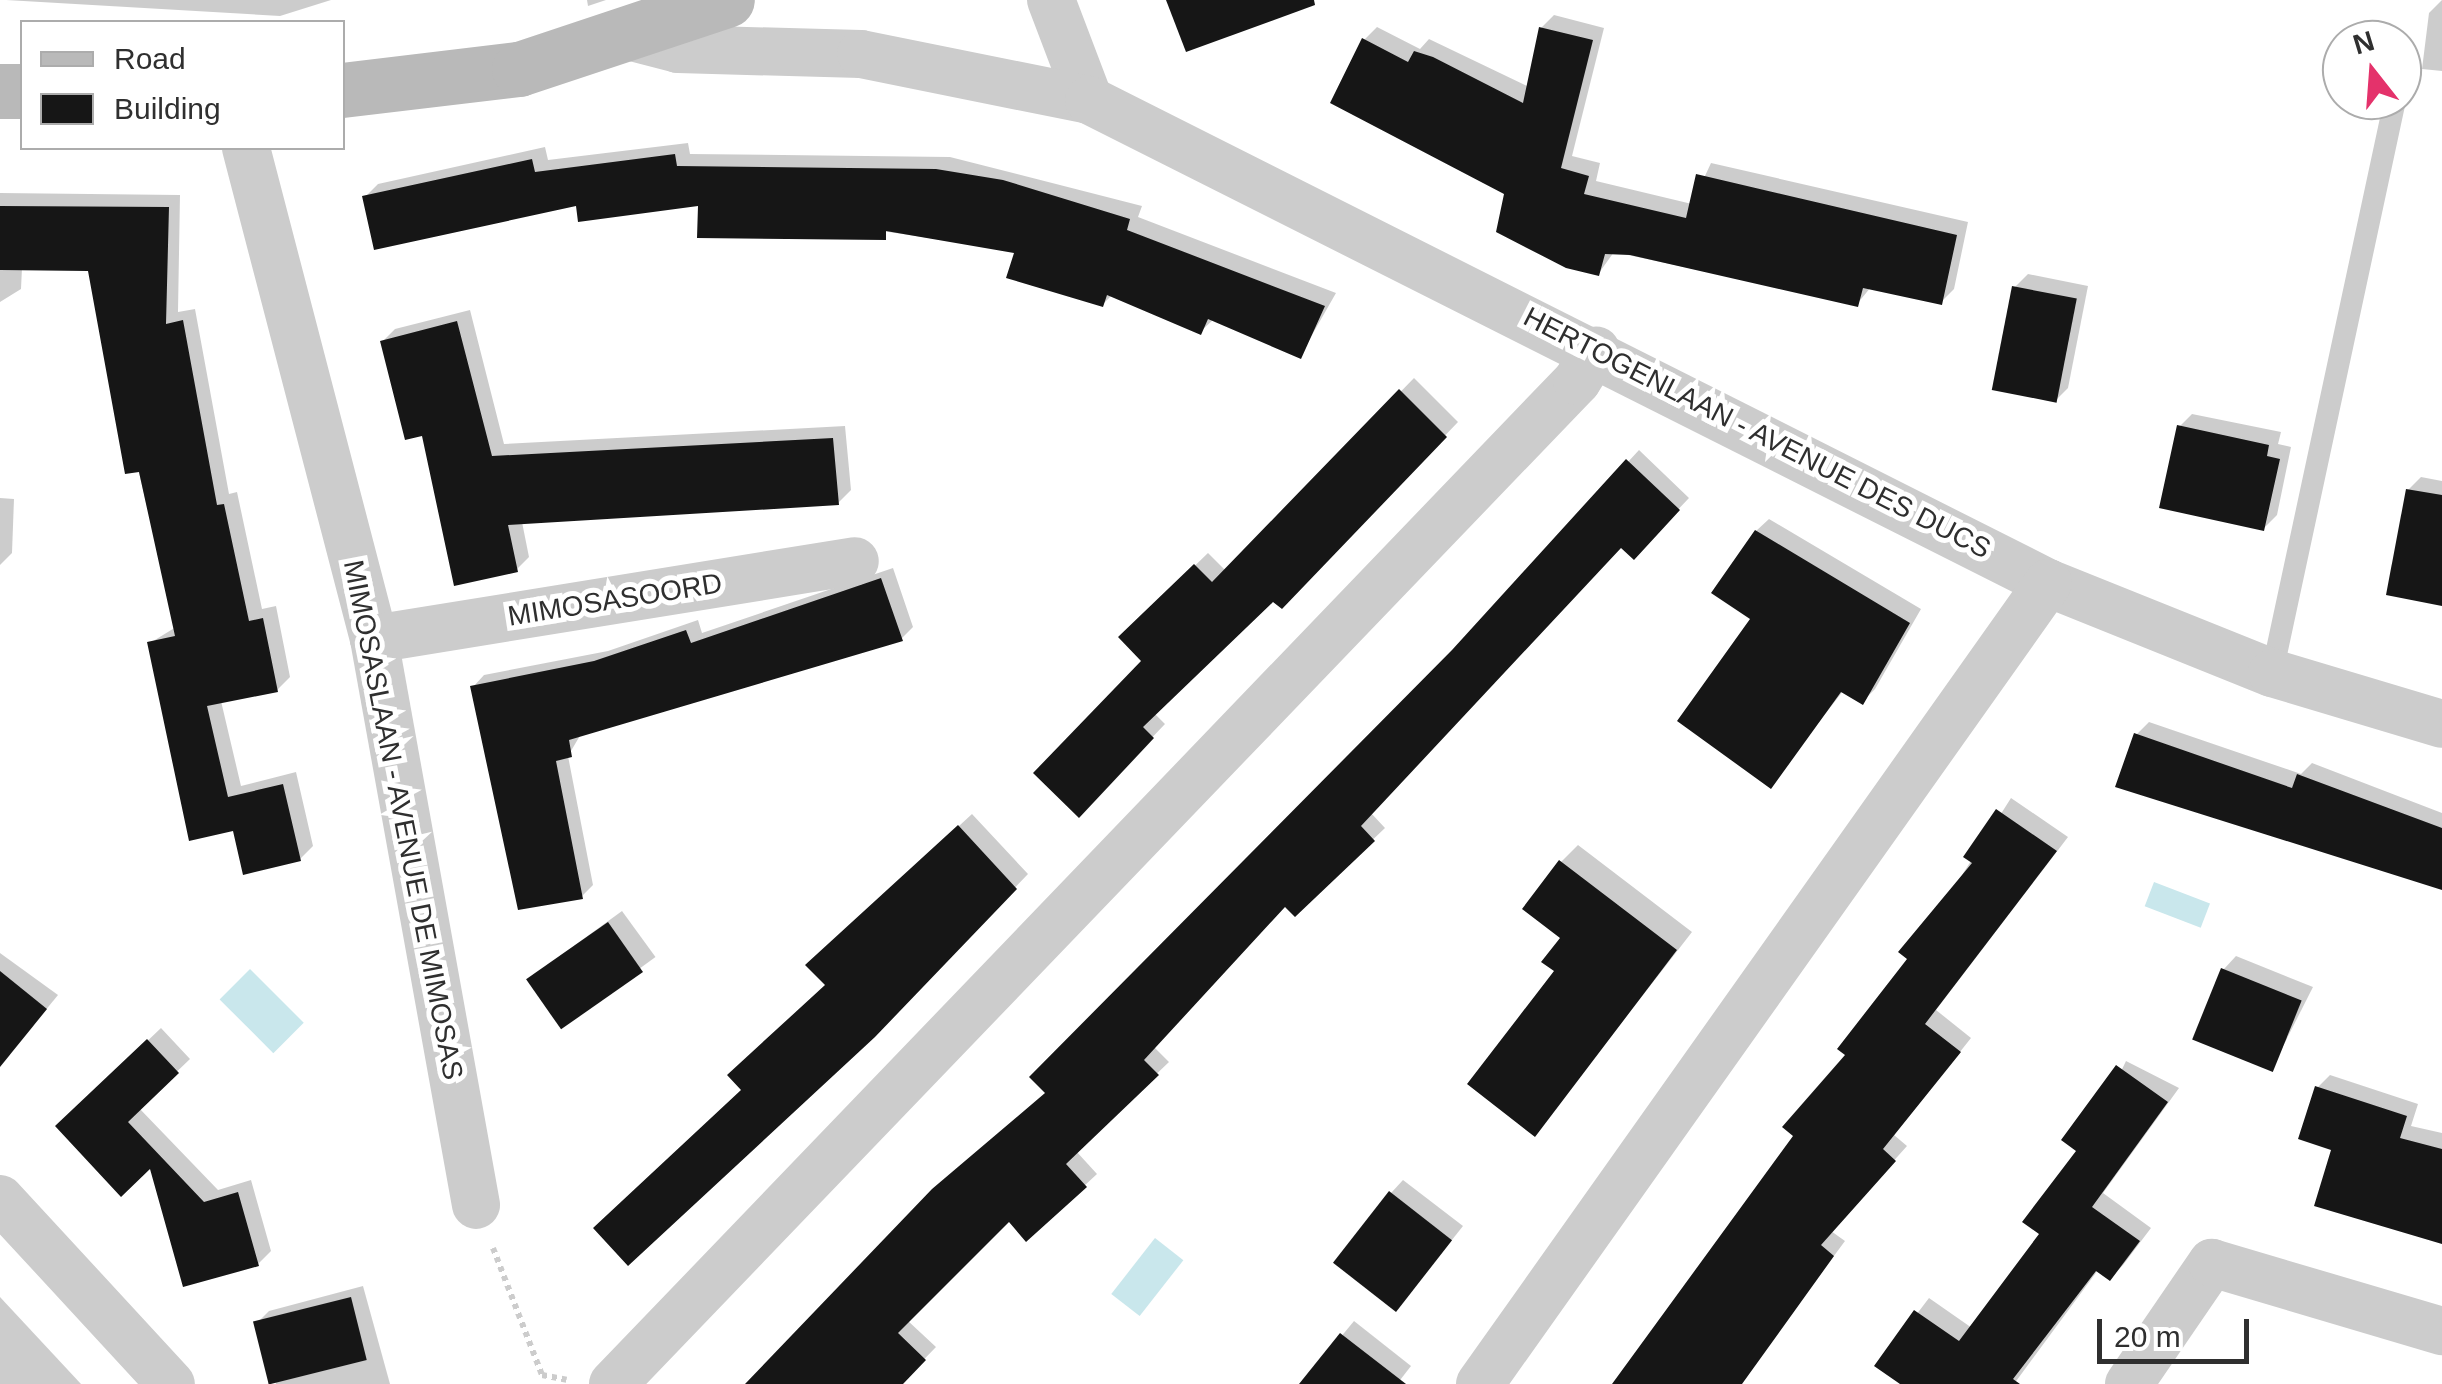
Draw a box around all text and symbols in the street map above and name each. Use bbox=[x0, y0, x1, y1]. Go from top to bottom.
legend bbox=[20, 20, 345, 150]
north arrow bbox=[2322, 20, 2422, 120]
text: N bbox=[2349, 25, 2378, 61]
text: Road bbox=[114, 42, 186, 75]
text: Building bbox=[114, 92, 221, 125]
street label: HERTOGENLAAN - AVENUE DES DUCS bbox=[1517, 300, 1997, 566]
street label: MIMOSASLAAN - AVENUE DE MIMOSAS bbox=[336, 557, 470, 1083]
street label: MIMOSASOORD bbox=[506, 566, 724, 634]
scale bar bbox=[2102, 1299, 2254, 1361]
text: 20 m bbox=[2114, 1320, 2181, 1353]

